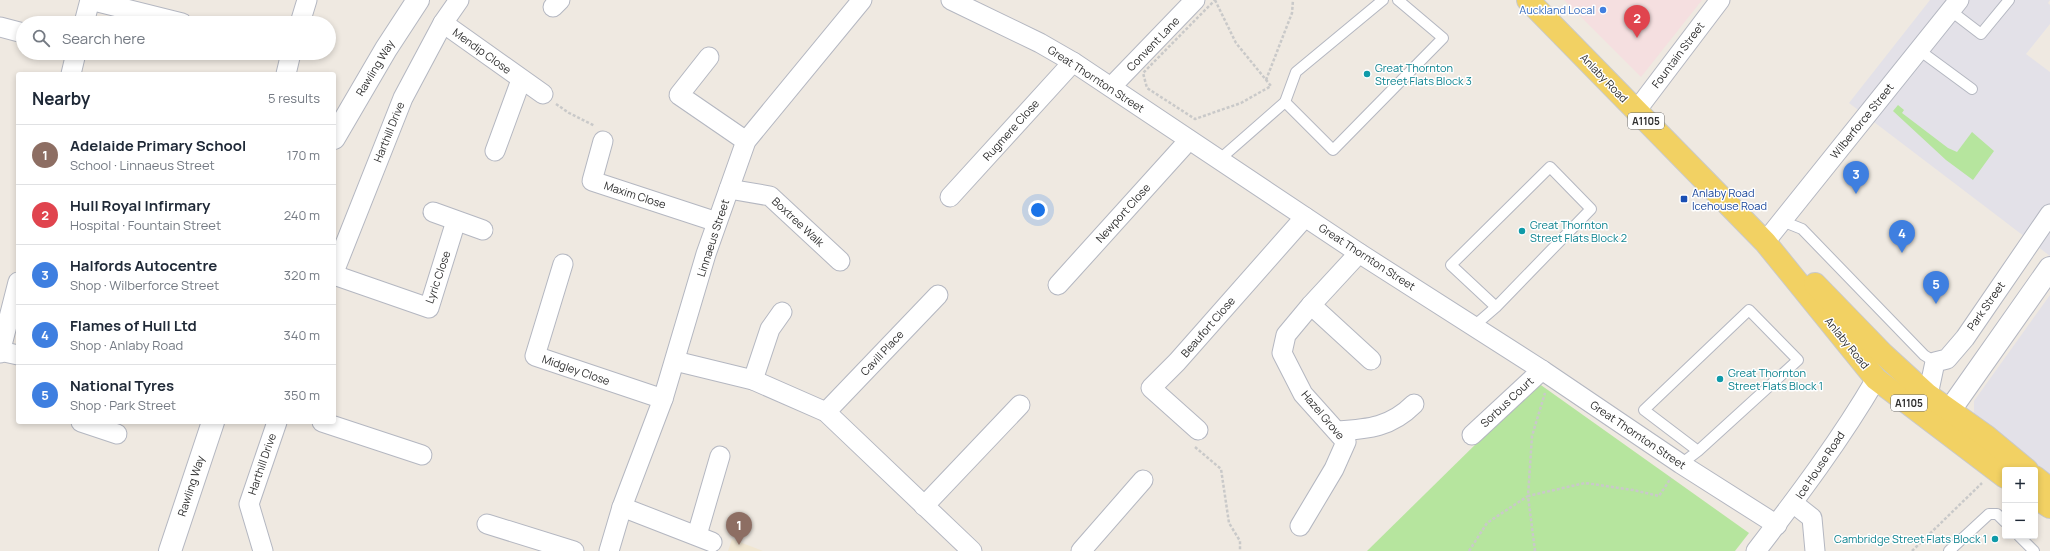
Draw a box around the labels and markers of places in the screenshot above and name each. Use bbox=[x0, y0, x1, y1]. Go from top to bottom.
place label: Auckland Local bbox=[1519, 2, 1595, 17]
marker: Auckland Local bbox=[1598, 5, 1608, 15]
pin: 2 bbox=[1624, 5, 1650, 38]
place label: Great Thornton Street Flats Block 3 bbox=[1375, 60, 1472, 88]
marker: Great Thornton Street Flats Block 3 bbox=[1362, 69, 1372, 79]
pin: 3 bbox=[1843, 161, 1869, 194]
place label: Anlaby Road Icehouse Road bbox=[1692, 185, 1767, 213]
marker: Anlaby Road Icehouse Road bbox=[1679, 194, 1689, 204]
place label: Great Thornton Street Flats Block 2 bbox=[1530, 217, 1627, 245]
pin: 4 bbox=[1889, 220, 1915, 253]
marker: Great Thornton Street Flats Block 2 bbox=[1517, 226, 1527, 236]
pin: 5 bbox=[1923, 271, 1949, 304]
place label: Great Thornton Street Flats Block 1 bbox=[1728, 365, 1823, 393]
marker: Great Thornton Street Flats Block 1 bbox=[1715, 374, 1725, 384]
pin: 1 bbox=[726, 512, 752, 545]
place label: Cambridge Street Flats Block 1 bbox=[1834, 531, 1987, 546]
marker: Cambridge Street Flats Block 1 bbox=[1990, 534, 2000, 544]

